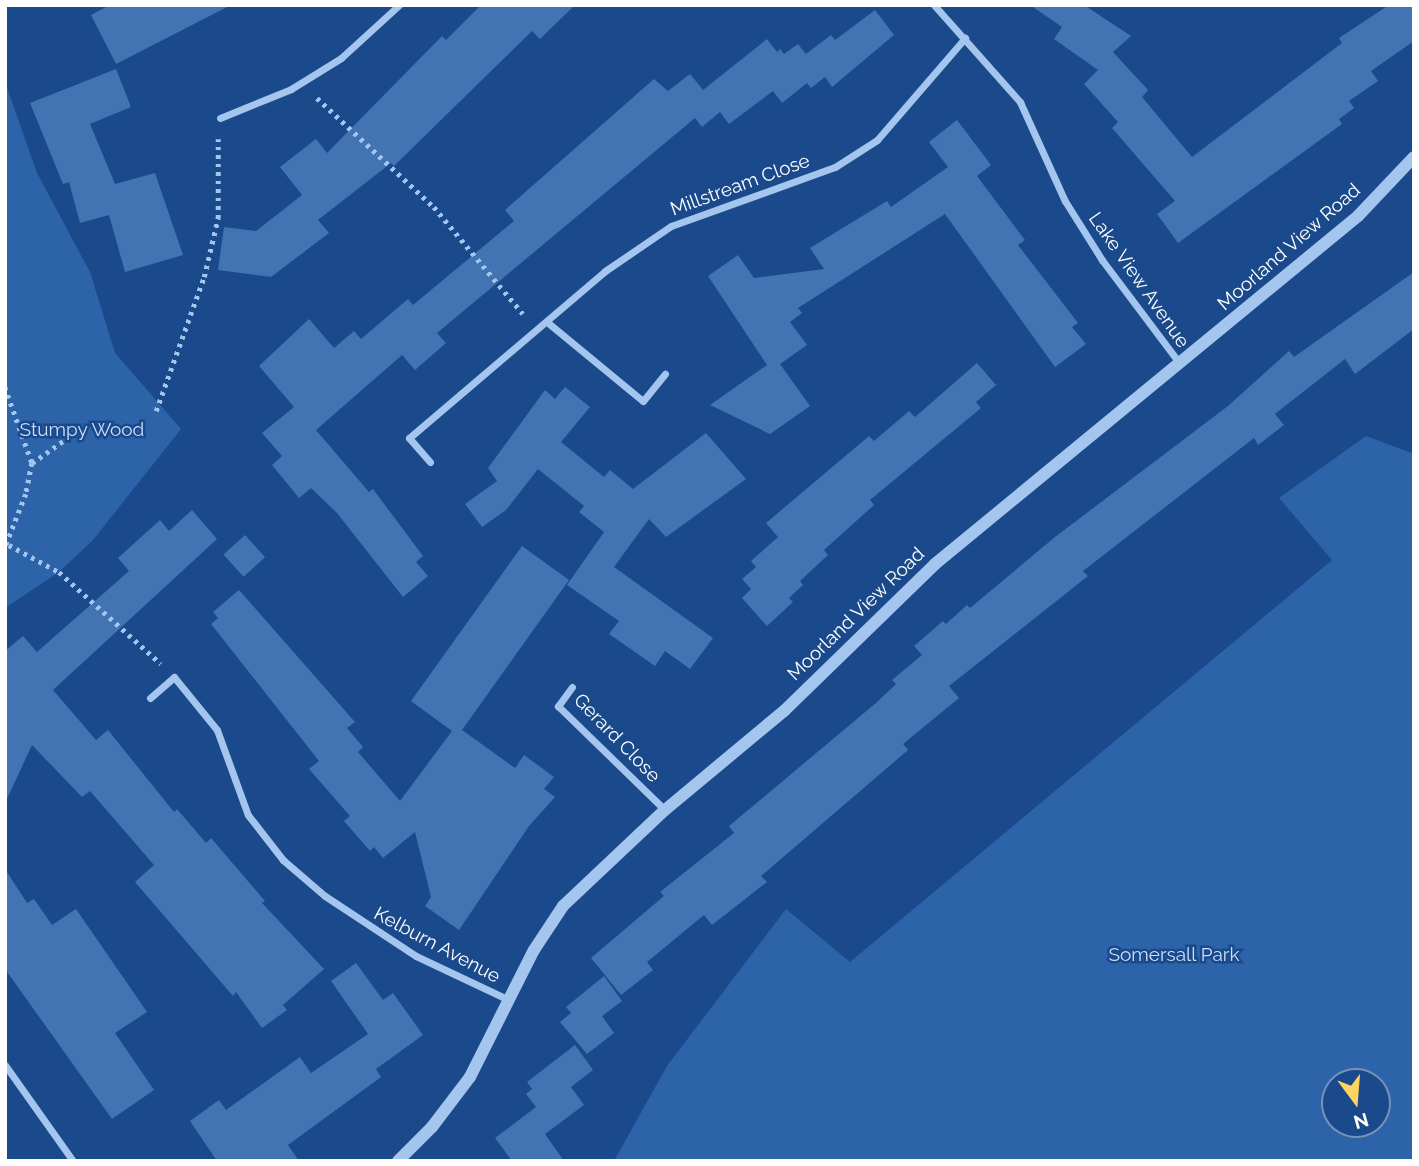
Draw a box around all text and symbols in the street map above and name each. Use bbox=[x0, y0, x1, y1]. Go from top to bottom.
street label: Millstream Close bbox=[667, 149, 813, 221]
street label: Moorland View Road bbox=[1213, 178, 1365, 316]
street label: Lake View Avenue bbox=[1083, 207, 1195, 353]
park label: Stumpy Wood bbox=[19, 419, 145, 441]
street label: Moorland View Road bbox=[782, 542, 930, 686]
street label: Gerard Close bbox=[569, 689, 665, 787]
street label: Kelburn Avenue bbox=[370, 902, 504, 988]
park label: Somersall Park bbox=[1108, 944, 1240, 966]
north arrow bbox=[1321, 1068, 1391, 1138]
text: N bbox=[1351, 1109, 1371, 1134]

